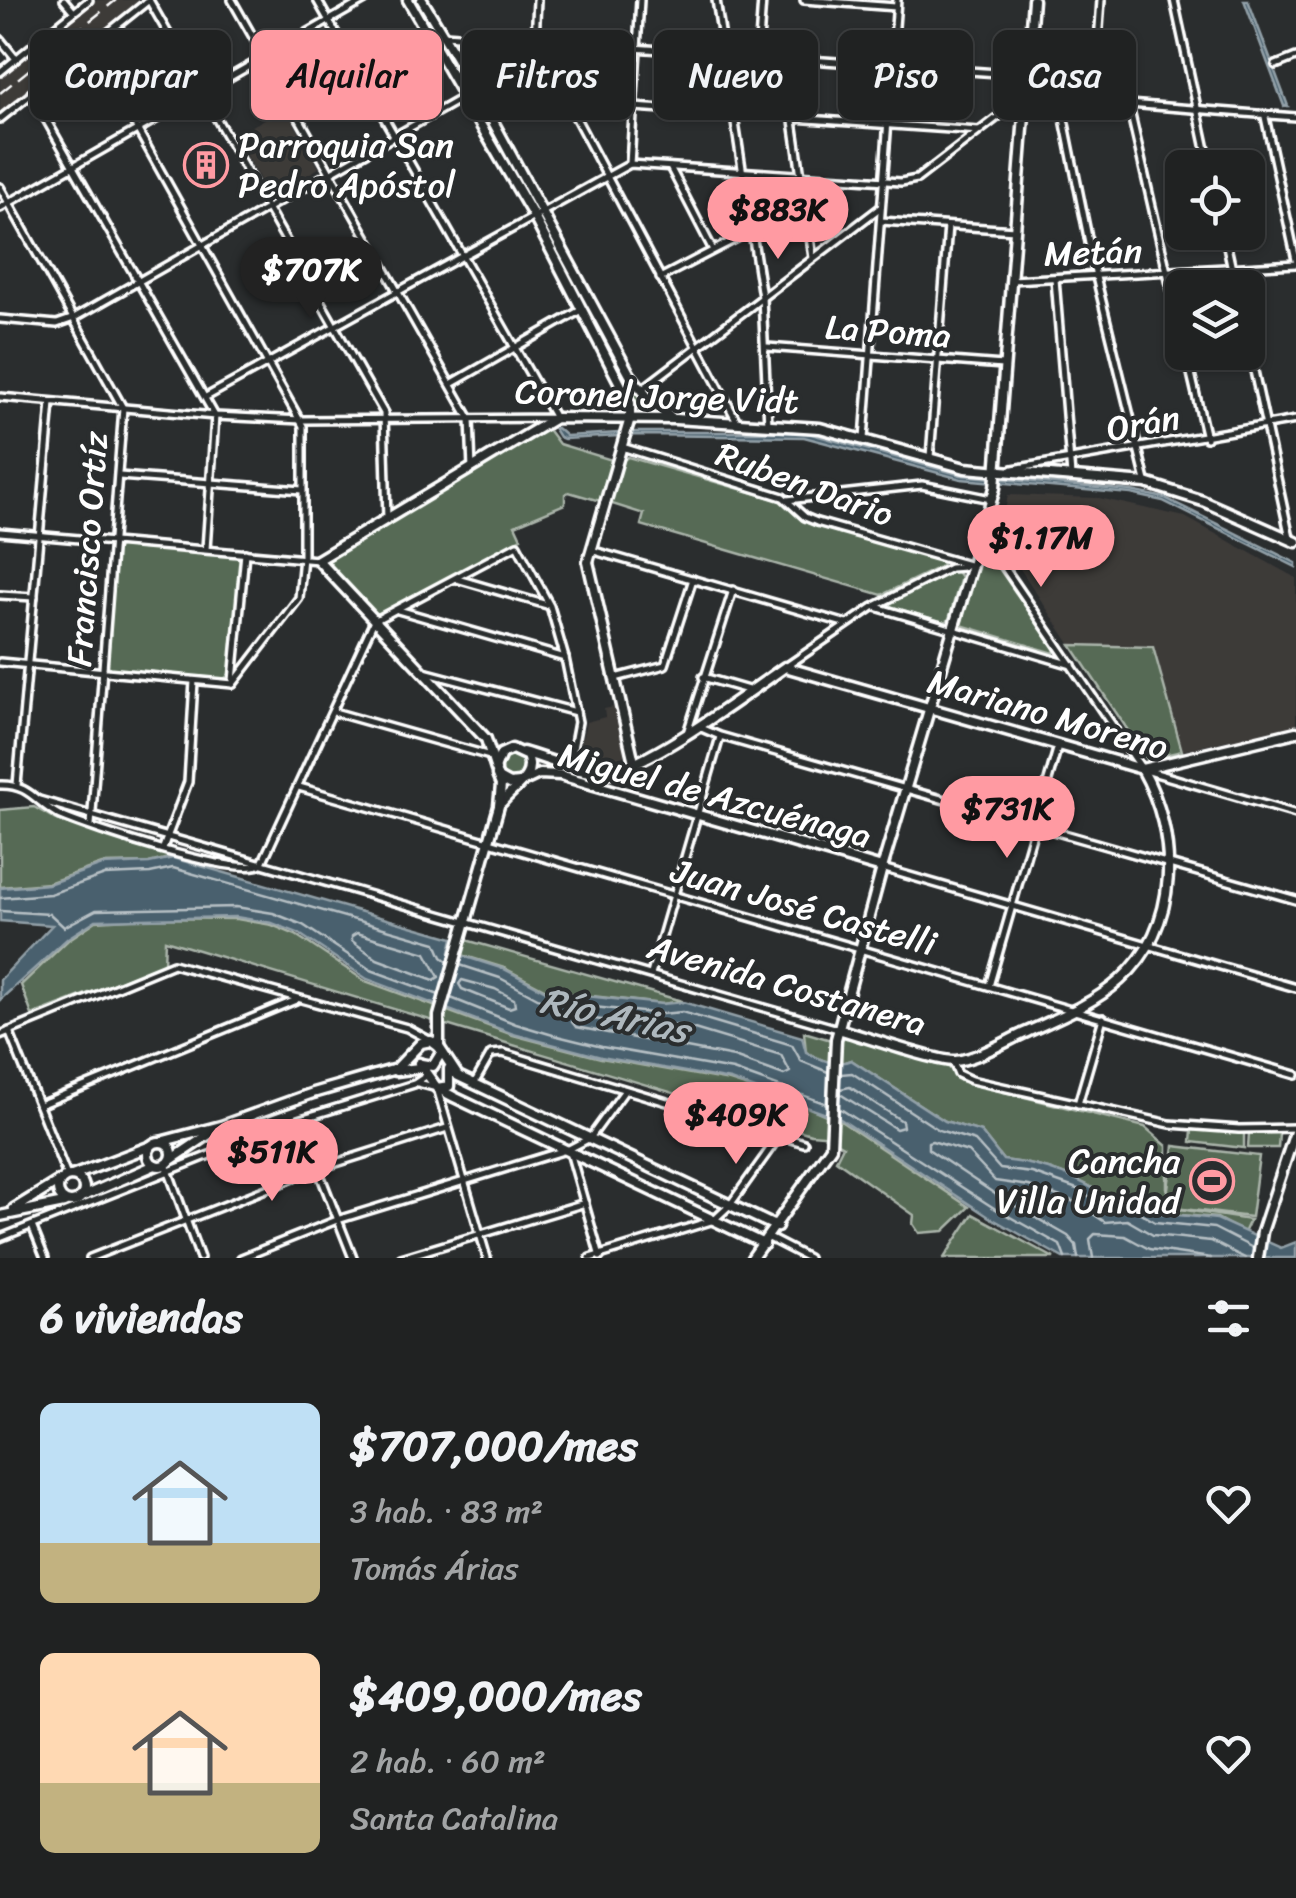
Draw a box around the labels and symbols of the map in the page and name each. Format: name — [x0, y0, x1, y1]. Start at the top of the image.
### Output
place label: Parroquia San Pedro Apóstol — [238, 114, 456, 216]
building icon: Parroquia San Pedro Apóstol — [183, 142, 229, 188]
pin: $883K — [708, 177, 848, 262]
street label: Metán — [1043, 219, 1143, 285]
pin: $707K — [241, 237, 381, 322]
street label: La Poma — [823, 296, 953, 366]
street label: Coronel Jorge Vidt — [514, 360, 800, 432]
street label: Orán — [1101, 386, 1185, 460]
street label: Ruben Dario — [707, 423, 903, 545]
street label: Francisco Ortíz — [48, 428, 126, 669]
pin: $1.17M — [960, 505, 1122, 590]
street label: Mariano Moreno — [920, 650, 1176, 778]
street label: Miguel de Azcuénaga — [552, 723, 878, 867]
pin: $731K — [937, 776, 1077, 861]
street label: Juan José Castelli — [663, 839, 945, 975]
street label: Avenida Costanera — [639, 915, 934, 1054]
water label: Río Arias — [534, 967, 700, 1065]
pin: $409K — [666, 1082, 806, 1167]
pin: $511K — [202, 1119, 342, 1204]
place label: Cancha Villa Unidad — [997, 1130, 1183, 1232]
sports icon: Cancha Villa Unidad — [1189, 1158, 1235, 1204]

